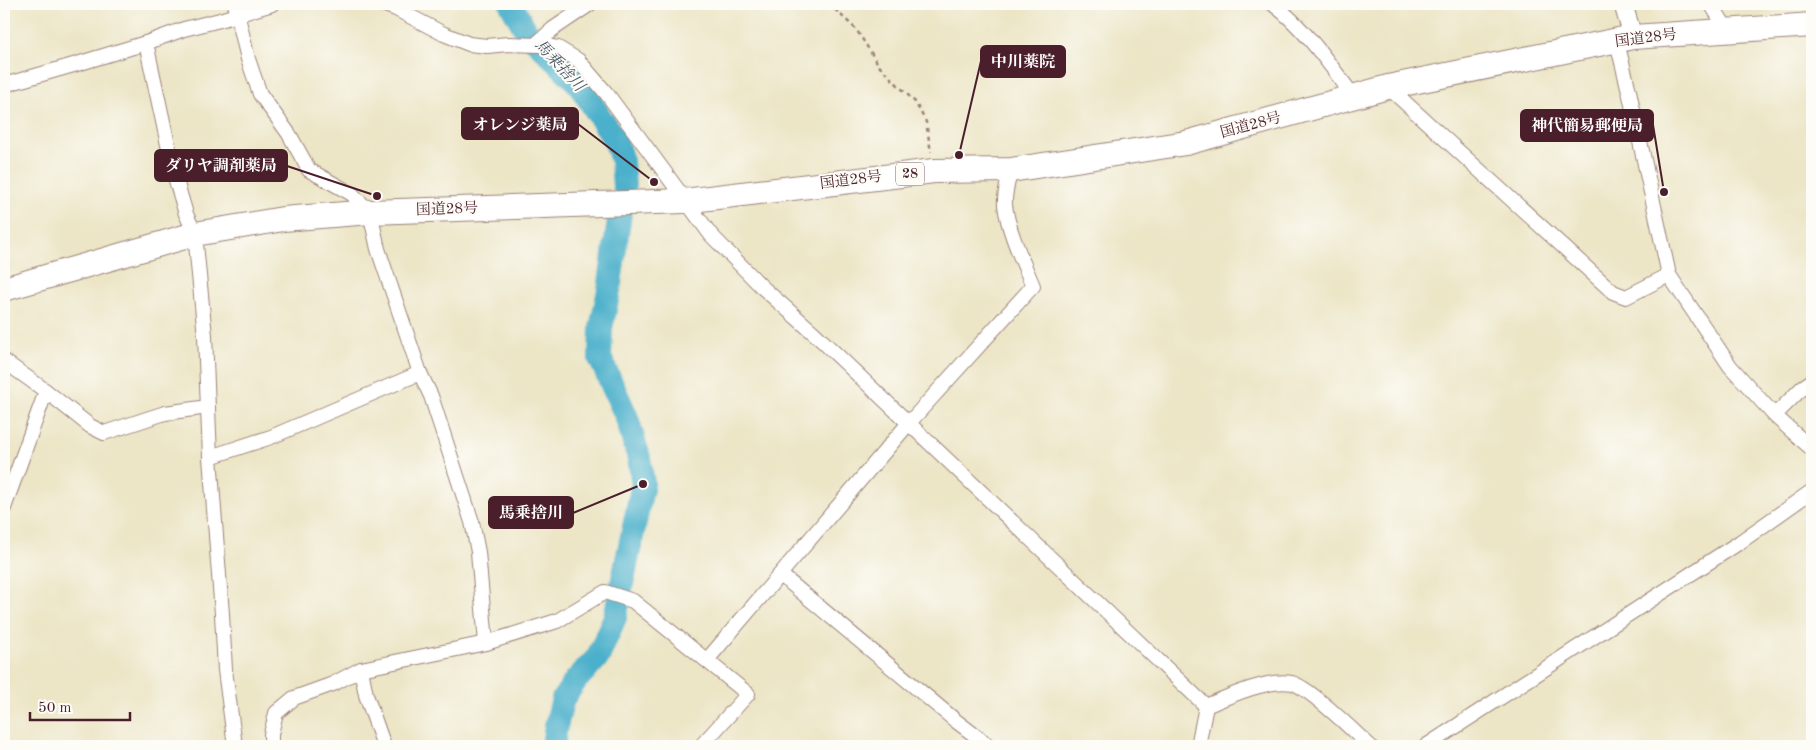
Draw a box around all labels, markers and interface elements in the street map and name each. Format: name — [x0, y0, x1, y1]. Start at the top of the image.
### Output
street label: 国道28号 — [1614, 26, 1678, 50]
water label: 馬乗捨川 — [531, 36, 589, 96]
callout: 中川薬院 — [981, 46, 1065, 77]
text: 中川薬院 — [991, 53, 1055, 71]
callout: オレンジ薬局 — [462, 108, 578, 139]
street label: 国道28号 — [1218, 109, 1283, 141]
callout: 神代簡易郵便局 — [1521, 110, 1653, 141]
text: オレンジ薬局 — [472, 116, 568, 134]
text: 神代簡易郵便局 — [1531, 116, 1643, 135]
callout: ダリヤ調剤薬局 — [155, 150, 287, 181]
text: ダリヤ調剤薬局 — [165, 157, 277, 175]
road number: 28 — [896, 162, 924, 185]
street label: 国道28号 — [819, 168, 883, 192]
street label: 国道28号 — [415, 199, 478, 219]
callout: 馬乗捨川 — [489, 497, 573, 528]
text: 馬乗捨川 — [499, 504, 563, 522]
scale bar — [30, 690, 130, 722]
text: 50 m — [38, 701, 72, 716]

